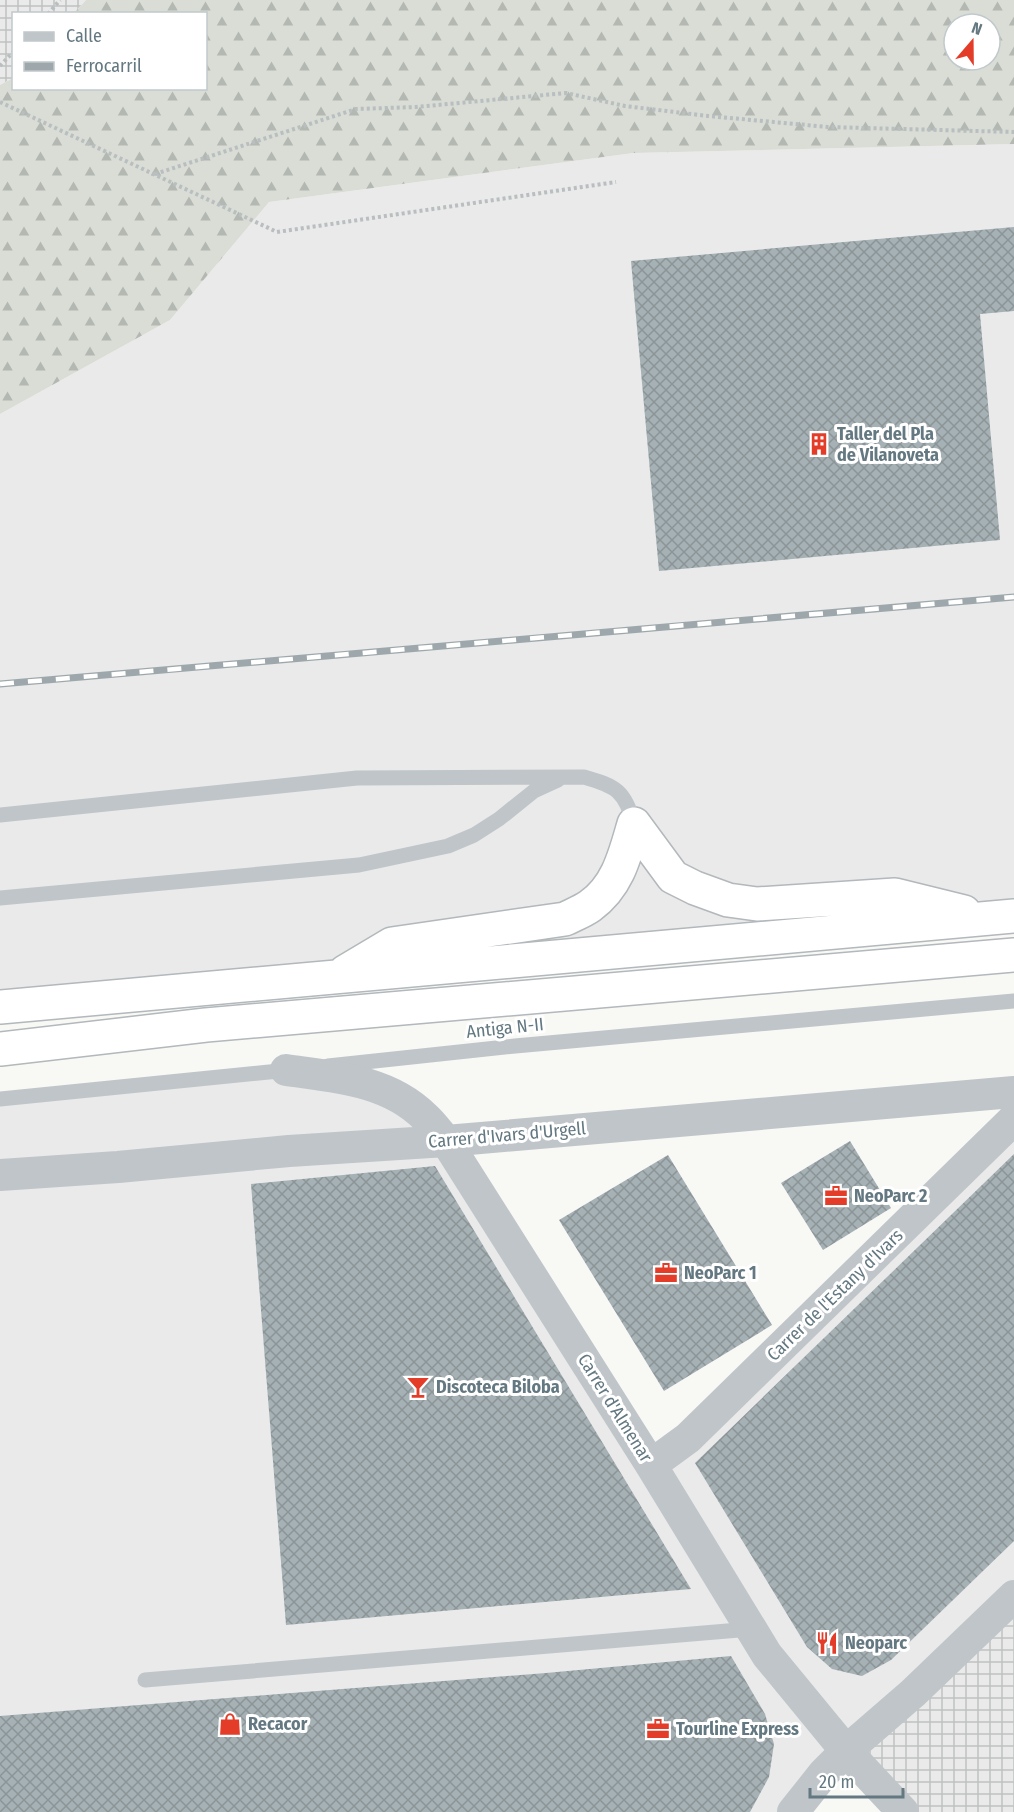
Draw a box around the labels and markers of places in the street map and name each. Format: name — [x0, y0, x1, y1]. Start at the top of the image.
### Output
place label: Taller del Pla de Vilanoveta — [837, 423, 939, 466]
building icon: Taller del Pla de Vilanoveta — [806, 431, 832, 457]
office icon: NeoParc 2 — [823, 1183, 849, 1209]
place label: NeoParc 2 — [854, 1185, 927, 1207]
office icon: NeoParc 1 — [653, 1260, 679, 1286]
place label: NeoParc 1 — [684, 1262, 757, 1284]
bar icon: Discoteca Biloba — [405, 1374, 431, 1400]
place label: Discoteca Biloba — [436, 1376, 560, 1398]
restaurant icon: Neoparc — [814, 1630, 840, 1656]
place label: Neoparc — [845, 1632, 907, 1654]
shop icon: Recacor — [217, 1711, 243, 1737]
place label: Recacor — [248, 1713, 308, 1735]
office icon: Tourline Express — [645, 1716, 671, 1742]
place label: Tourline Express — [676, 1718, 799, 1740]

